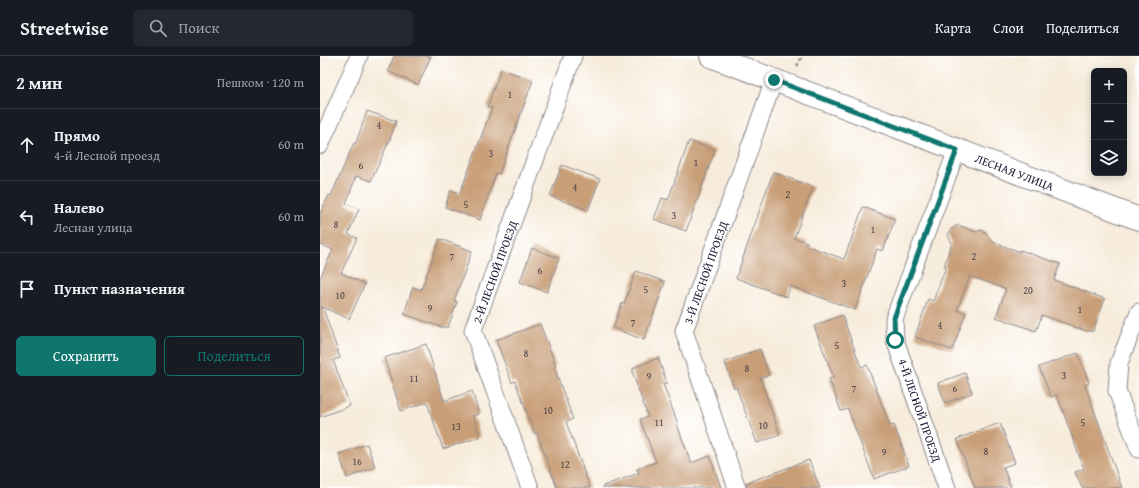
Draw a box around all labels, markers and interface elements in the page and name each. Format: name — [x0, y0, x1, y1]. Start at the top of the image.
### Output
search box — [133, 10, 413, 46]
text: Streetwise — [20, 14, 109, 42]
icon: search — [147, 17, 169, 39]
text: Поиск — [179, 17, 219, 38]
text: Карта — [935, 18, 971, 38]
text: Слои — [993, 18, 1024, 38]
text: Поделиться — [1046, 18, 1119, 38]
map controls — [1091, 68, 1127, 176]
button: + — [1091, 68, 1127, 104]
text: 2 мин — [16, 70, 62, 95]
route end — [765, 71, 783, 89]
text: Пешком · 120 m — [217, 73, 304, 92]
house number: 1 — [508, 87, 513, 102]
button: − — [1091, 104, 1127, 140]
house number: 4 — [377, 118, 382, 133]
text: Прямо — [54, 125, 100, 146]
icon: ahead — [16, 134, 38, 156]
text: 60 m — [278, 135, 304, 154]
button: layers — [1091, 140, 1127, 176]
text: 4-й Лесной проезд — [54, 146, 160, 165]
house number: 3 — [489, 146, 494, 161]
street label: ЛЕСНАЯ УЛИЦА — [973, 149, 1057, 195]
house number: 1 — [694, 155, 699, 170]
house number: 6 — [359, 158, 364, 173]
house number: 4 — [573, 180, 578, 195]
house number: 2 — [786, 187, 791, 202]
text: Налево — [54, 197, 104, 218]
house number: 5 — [464, 197, 469, 212]
icon: left — [16, 206, 38, 228]
text: 60 m — [278, 207, 304, 226]
house number: 3 — [672, 208, 677, 223]
house number: 8 — [334, 217, 339, 232]
text: Лесная улица — [54, 218, 132, 237]
street label: 2-Й ЛЕСНОЙ ПРОЕЗД — [468, 218, 521, 326]
street label: 3-Й ЛЕСНОЙ ПРОЕЗД — [679, 218, 731, 326]
house number: 1 — [871, 222, 876, 237]
house number: 7 — [450, 249, 455, 264]
house number: 2 — [972, 249, 977, 264]
house number: 6 — [538, 263, 543, 278]
house number: 3 — [842, 276, 847, 291]
icon: arrive — [16, 278, 38, 300]
text: Пункт назначения — [54, 278, 185, 299]
house number: 5 — [644, 282, 649, 297]
house number: 20 — [1023, 283, 1033, 298]
house number: 10 — [335, 288, 345, 303]
house number: 9 — [428, 301, 433, 316]
house number: 1 — [1078, 302, 1083, 317]
house number: 7 — [631, 315, 636, 330]
house number: 4 — [938, 318, 943, 333]
route start — [886, 331, 904, 349]
button: Сохранить — [16, 336, 156, 376]
button: Поделиться — [164, 336, 304, 376]
house number: 5 — [835, 338, 840, 353]
house number: 8 — [524, 346, 529, 361]
street label: 4-Й ЛЕСНОЙ ПРОЕЗД — [894, 356, 946, 464]
house number: 8 — [745, 361, 750, 376]
house number: 3 — [1062, 368, 1067, 383]
house number: 9 — [647, 369, 652, 384]
house number: 11 — [409, 371, 419, 386]
house number: 7 — [852, 381, 857, 396]
house number: 6 — [953, 381, 958, 396]
house number: 10 — [543, 403, 553, 418]
house number: 11 — [654, 415, 664, 430]
house number: 5 — [1081, 415, 1086, 430]
house number: 10 — [758, 418, 768, 433]
house number: 13 — [451, 419, 461, 434]
house number: 8 — [984, 444, 989, 459]
house number: 9 — [882, 445, 887, 460]
house number: 16 — [352, 454, 362, 469]
house number: 12 — [560, 457, 570, 472]

